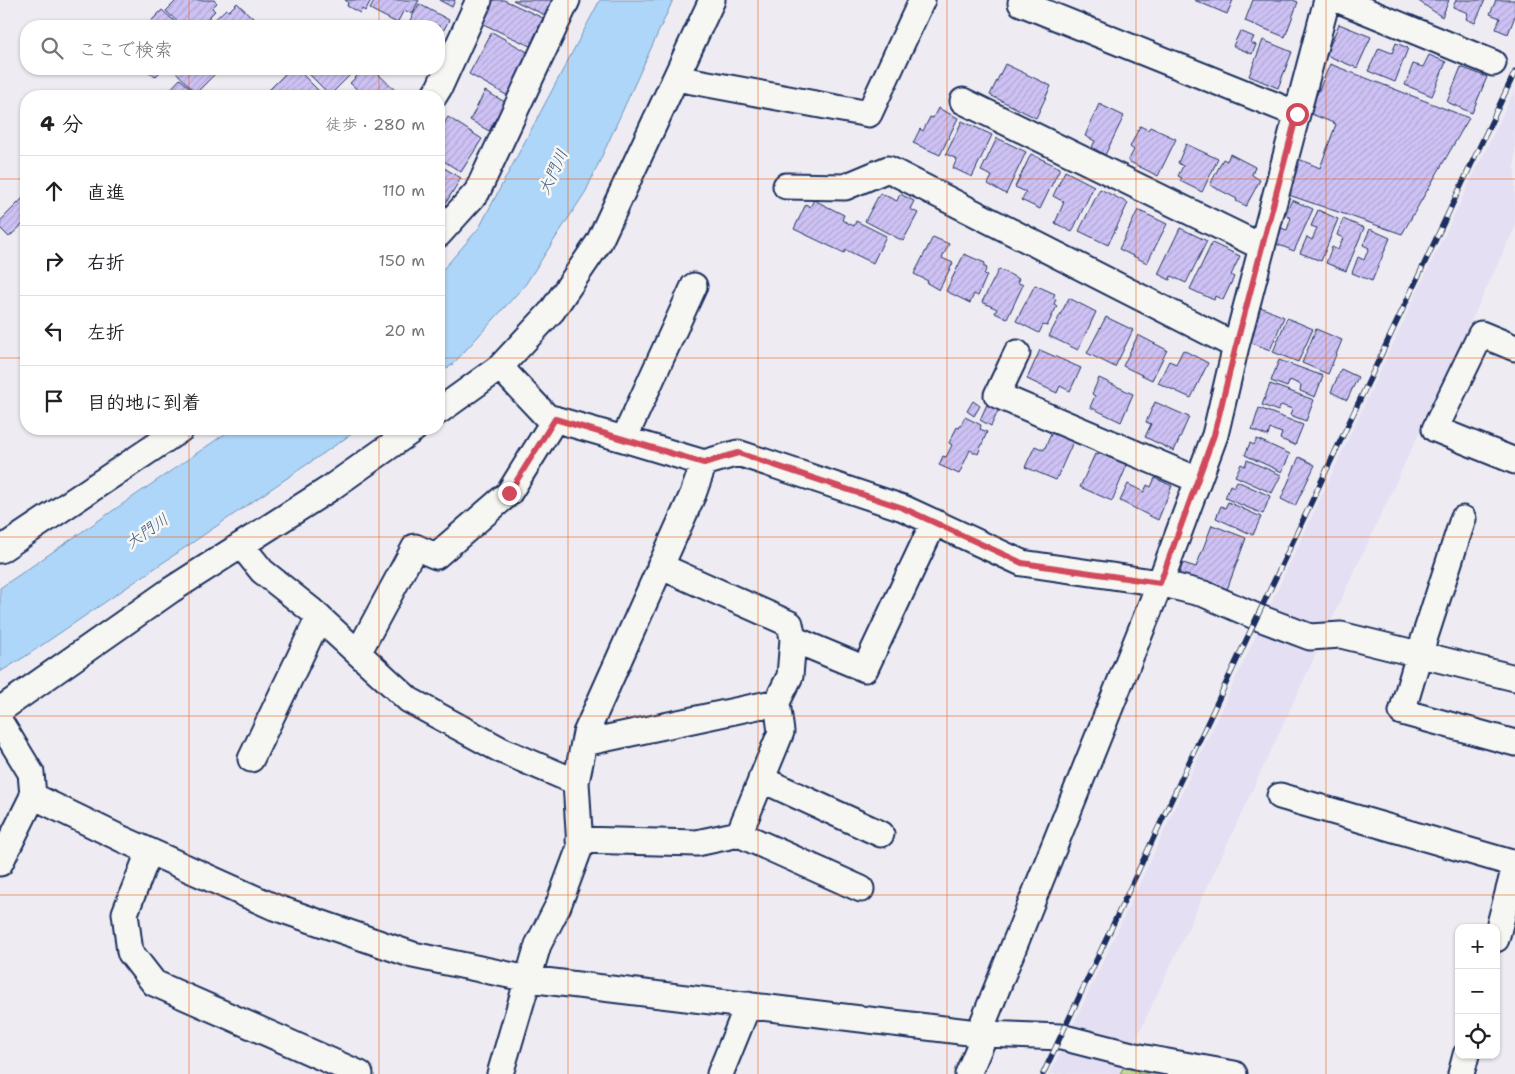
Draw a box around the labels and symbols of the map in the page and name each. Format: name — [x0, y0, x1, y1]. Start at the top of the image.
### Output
route start — [1286, 103, 1309, 126]
water label: 大門川 — [533, 146, 573, 198]
route end — [498, 482, 521, 505]
water label: 大門川 — [121, 509, 173, 553]

